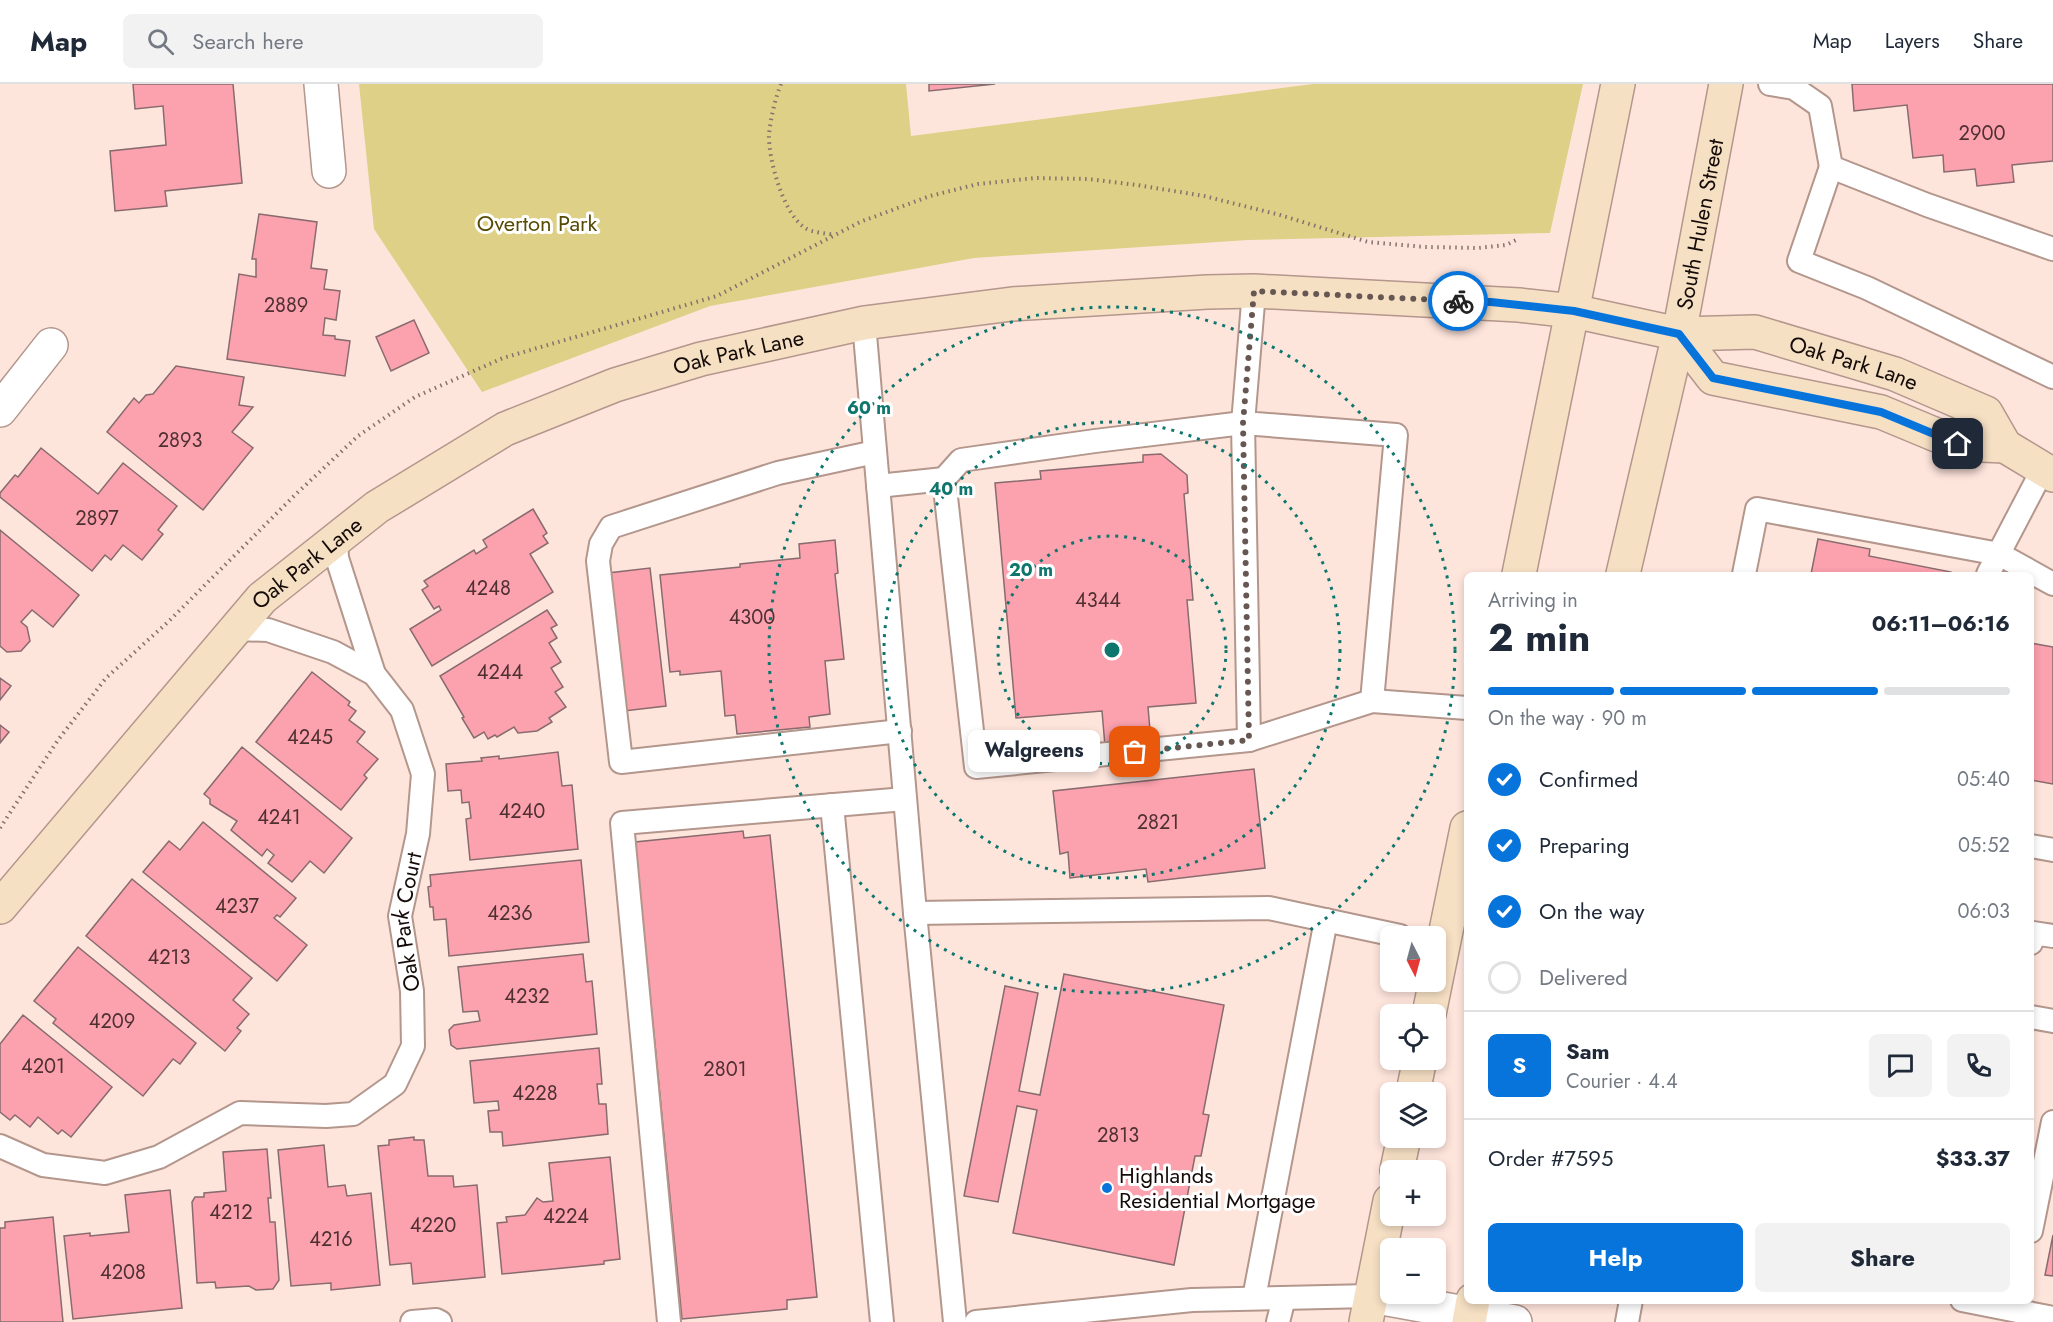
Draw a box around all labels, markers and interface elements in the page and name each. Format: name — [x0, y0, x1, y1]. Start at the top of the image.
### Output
search box — [123, 14, 543, 68]
text: Map — [30, 21, 87, 62]
icon: search — [144, 25, 177, 58]
text: Search here — [192, 25, 304, 57]
text: Map — [1813, 26, 1852, 56]
text: Layers — [1885, 26, 1940, 56]
text: Share — [1973, 26, 2023, 56]
house number: 2900 — [1959, 119, 2005, 148]
street label: South Hulen Street — [1668, 135, 1731, 313]
park label: Overton Park — [477, 207, 598, 239]
courier — [1428, 271, 1488, 331]
icon: bike — [1442, 285, 1475, 318]
house number: 2889 — [264, 291, 308, 320]
street label: Oak Park Lane — [669, 321, 807, 383]
street label: Oak Park Lane — [1785, 327, 1923, 398]
text: 60 m — [847, 395, 891, 421]
pin — [1932, 418, 1983, 469]
house number: 2893 — [158, 426, 202, 455]
icon: home — [1941, 427, 1974, 460]
text: 40 m — [929, 476, 973, 502]
house number: 2897 — [75, 504, 119, 533]
street label: Oak Park Lane — [243, 509, 369, 616]
text: 20 m — [1009, 557, 1053, 583]
house number: 4248 — [465, 574, 511, 603]
house number: 4344 — [1075, 586, 1121, 615]
text: Arriving in — [1488, 586, 1578, 615]
house number: 4300 — [729, 603, 775, 632]
text: 06:11–06:16 — [1872, 607, 2010, 639]
text: 2 min — [1488, 609, 1590, 666]
centre of rings — [1102, 640, 1122, 660]
house number: 4244 — [477, 658, 524, 687]
text: On the way · 90 m — [1488, 704, 1647, 733]
house number: 4245 — [287, 723, 333, 752]
pin — [1109, 726, 1160, 777]
callout: Walgreens — [967, 731, 1099, 773]
icon: bag — [1118, 735, 1151, 768]
text: Walgreens — [984, 736, 1084, 765]
icon: check — [1488, 763, 1521, 796]
text: Confirmed — [1539, 763, 1638, 795]
text: 05:40 — [1957, 765, 2010, 794]
house number: 4240 — [499, 797, 545, 826]
house number: 4241 — [257, 803, 301, 832]
house number: 2821 — [1137, 808, 1179, 837]
icon: check — [1488, 829, 1521, 862]
text: Preparing — [1539, 829, 1630, 861]
text: 05:52 — [1958, 831, 2010, 860]
street label: Oak Park Court — [384, 848, 430, 994]
house number: 4237 — [215, 892, 260, 921]
icon: check — [1488, 895, 1521, 928]
text: On the way — [1539, 895, 1644, 927]
text: 06:03 — [1958, 897, 2010, 926]
house number: 4236 — [487, 899, 533, 928]
north arrow — [1380, 926, 1446, 992]
map controls — [1380, 926, 1446, 1304]
house number: 4213 — [148, 943, 191, 972]
text: Delivered — [1539, 961, 1628, 993]
house number: 4232 — [504, 982, 550, 1011]
button: locate — [1380, 1004, 1446, 1070]
house number: 4209 — [89, 1007, 135, 1036]
button: chat — [1869, 1034, 1932, 1097]
button: phone — [1947, 1034, 2010, 1097]
text: Sam — [1566, 1035, 1610, 1067]
text: S — [1513, 1049, 1526, 1081]
house number: 4201 — [21, 1052, 65, 1081]
house number: 2801 — [703, 1055, 747, 1084]
text: Courier · 4.4 — [1566, 1067, 1678, 1096]
house number: 4228 — [512, 1079, 558, 1108]
button: layers — [1380, 1082, 1446, 1148]
house number: 2813 — [1097, 1121, 1139, 1150]
text: Order #7595 — [1488, 1142, 1613, 1174]
text: $33.37 — [1936, 1142, 2010, 1174]
place label: Highlands Residential Mortgage — [1119, 1159, 1316, 1216]
button: + — [1380, 1160, 1446, 1226]
marker: Highlands Residential Mortgage — [1100, 1181, 1114, 1195]
house number: 4212 — [209, 1198, 253, 1227]
house number: 4224 — [543, 1202, 589, 1231]
house number: 4220 — [410, 1211, 456, 1240]
button: Help — [1488, 1223, 1743, 1292]
button: Share — [1755, 1223, 2010, 1292]
house number: 4216 — [309, 1225, 353, 1254]
button: − — [1380, 1238, 1446, 1304]
house number: 4208 — [100, 1258, 146, 1287]

